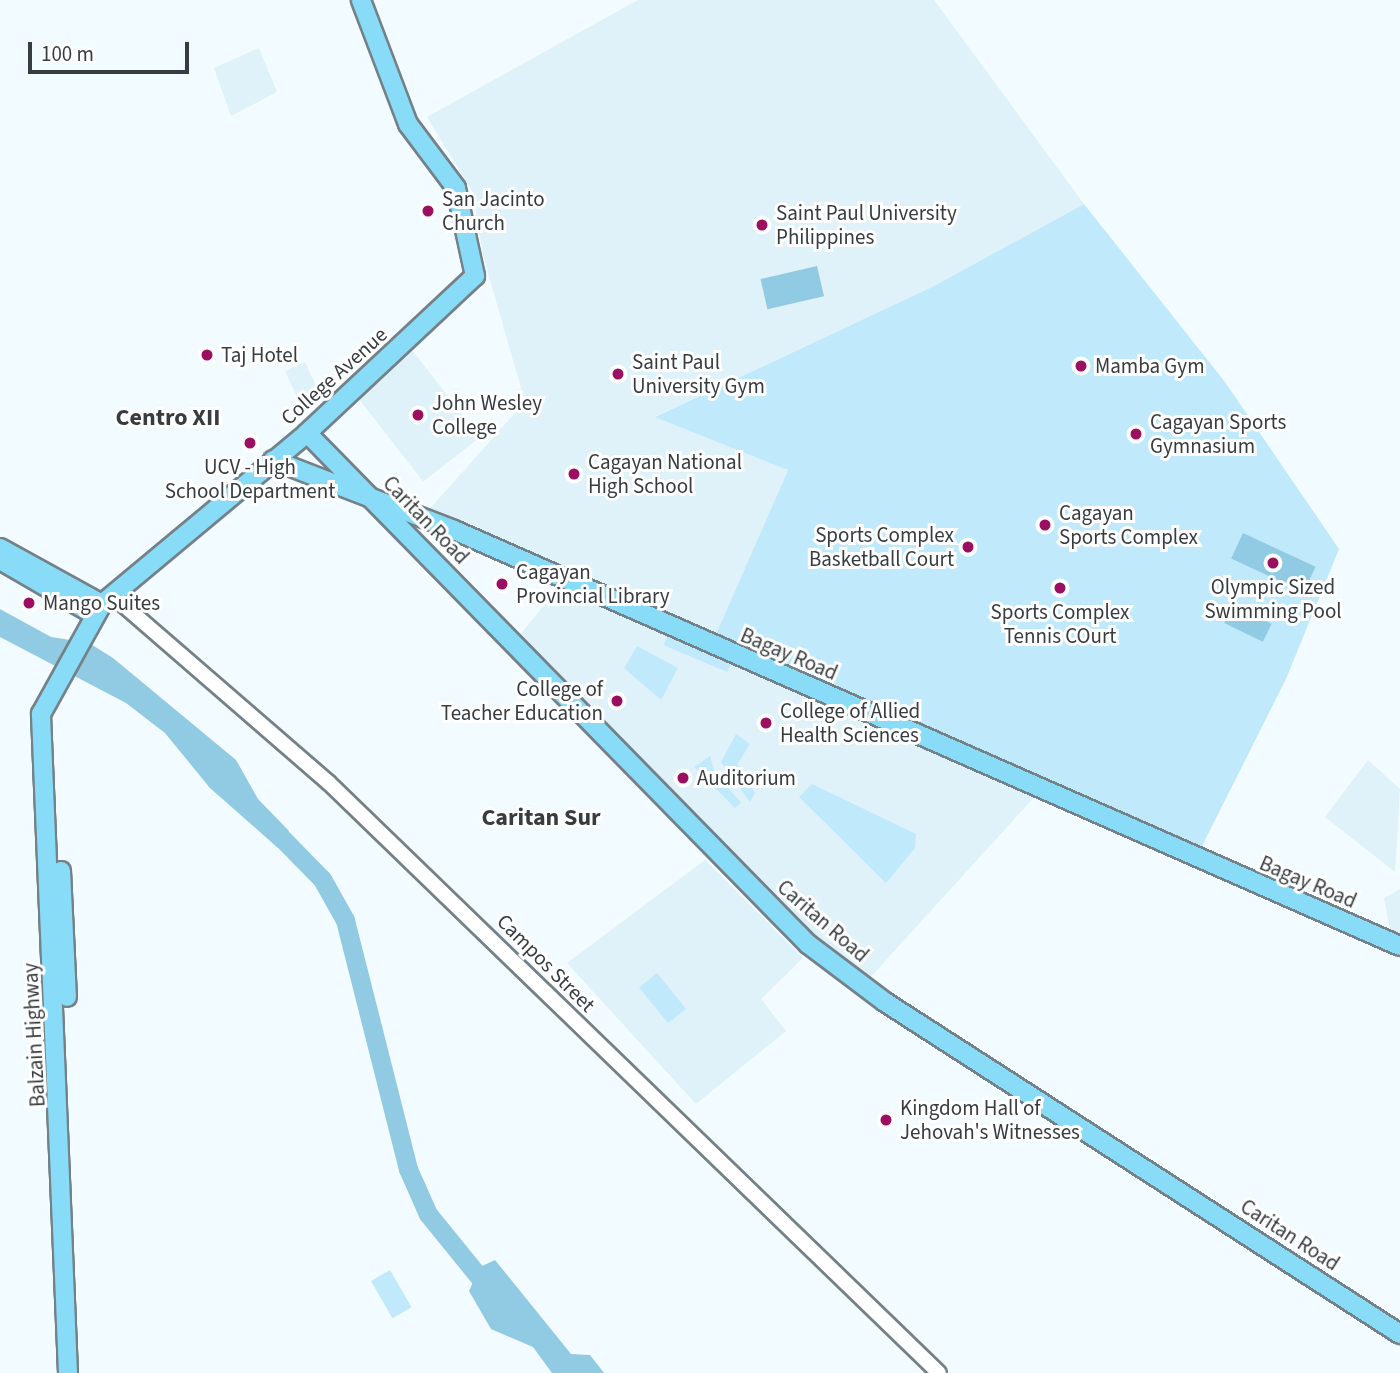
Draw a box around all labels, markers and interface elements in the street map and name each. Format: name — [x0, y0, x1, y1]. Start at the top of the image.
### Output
scale bar — [32, 28, 192, 72]
text: 100 m — [41, 39, 94, 69]
place label: San Jacinto Church — [442, 186, 545, 236]
place label: Saint Paul University Philippines — [776, 200, 957, 250]
marker: San Jacinto Church — [420, 203, 436, 219]
marker: Saint Paul University Philippines — [754, 217, 770, 233]
street label: College Avenue — [276, 322, 392, 430]
place label: Taj Hotel — [221, 342, 298, 368]
marker: Taj Hotel — [199, 347, 215, 363]
place label: Saint Paul University Gym — [632, 349, 765, 399]
place label: Mamba Gym — [1095, 353, 1205, 379]
marker: Mamba Gym — [1073, 358, 1089, 374]
marker: Saint Paul University Gym — [610, 366, 626, 382]
place label: John Wesley College — [432, 390, 542, 440]
district label: Centro XII — [116, 404, 220, 432]
marker: John Wesley College — [410, 407, 426, 423]
place label: Cagayan Sports Gymnasium — [1150, 409, 1286, 459]
marker: Cagayan Sports Gymnasium — [1128, 426, 1144, 442]
marker: UCV - High School Department — [242, 435, 258, 451]
place label: Cagayan National High School — [588, 449, 742, 499]
place label: UCV - High School Department — [165, 454, 335, 504]
marker: Cagayan National High School — [566, 466, 582, 482]
street label: Caritan Road — [378, 471, 474, 569]
place label: Cagayan Sports Complex — [1059, 500, 1198, 550]
marker: Cagayan Sports Complex — [1037, 517, 1053, 533]
place label: Sports Complex Basketball Court — [809, 522, 954, 572]
marker: Sports Complex Basketball Court — [960, 539, 976, 555]
marker: Olympic Sized Swimming Pool — [1265, 555, 1281, 571]
place label: Cagayan Provincial Library — [516, 559, 670, 609]
place label: Olympic Sized Swimming Pool — [1204, 574, 1342, 624]
marker: Cagayan Provincial Library — [494, 576, 510, 592]
marker: Sports Complex Tennis COurt — [1052, 580, 1068, 596]
place label: Mango Suites — [43, 590, 160, 616]
marker: Mango Suites — [21, 595, 37, 611]
place label: Sports Complex Tennis COurt — [991, 599, 1129, 649]
street label: Bagay Road — [737, 622, 841, 686]
place label: College of Teacher Education — [441, 676, 603, 726]
marker: College of Teacher Education — [609, 693, 625, 709]
place label: College of Allied Health Sciences — [780, 698, 920, 748]
marker: College of Allied Health Sciences — [758, 715, 774, 731]
place label: Auditorium — [697, 765, 796, 791]
marker: Auditorium — [675, 770, 691, 786]
district label: Caritan Sur — [481, 804, 601, 832]
street label: Bagay Road — [1256, 850, 1360, 914]
street label: Caritan Road — [772, 874, 874, 968]
street label: Campos Street — [492, 909, 600, 1017]
street label: Balzain Highway — [18, 962, 50, 1108]
place label: Kingdom Hall of Jehovah's Witnesses — [900, 1095, 1080, 1145]
marker: Kingdom Hall of Jehovah's Witnesses — [878, 1112, 894, 1128]
street label: Caritan Road — [1236, 1194, 1344, 1276]

